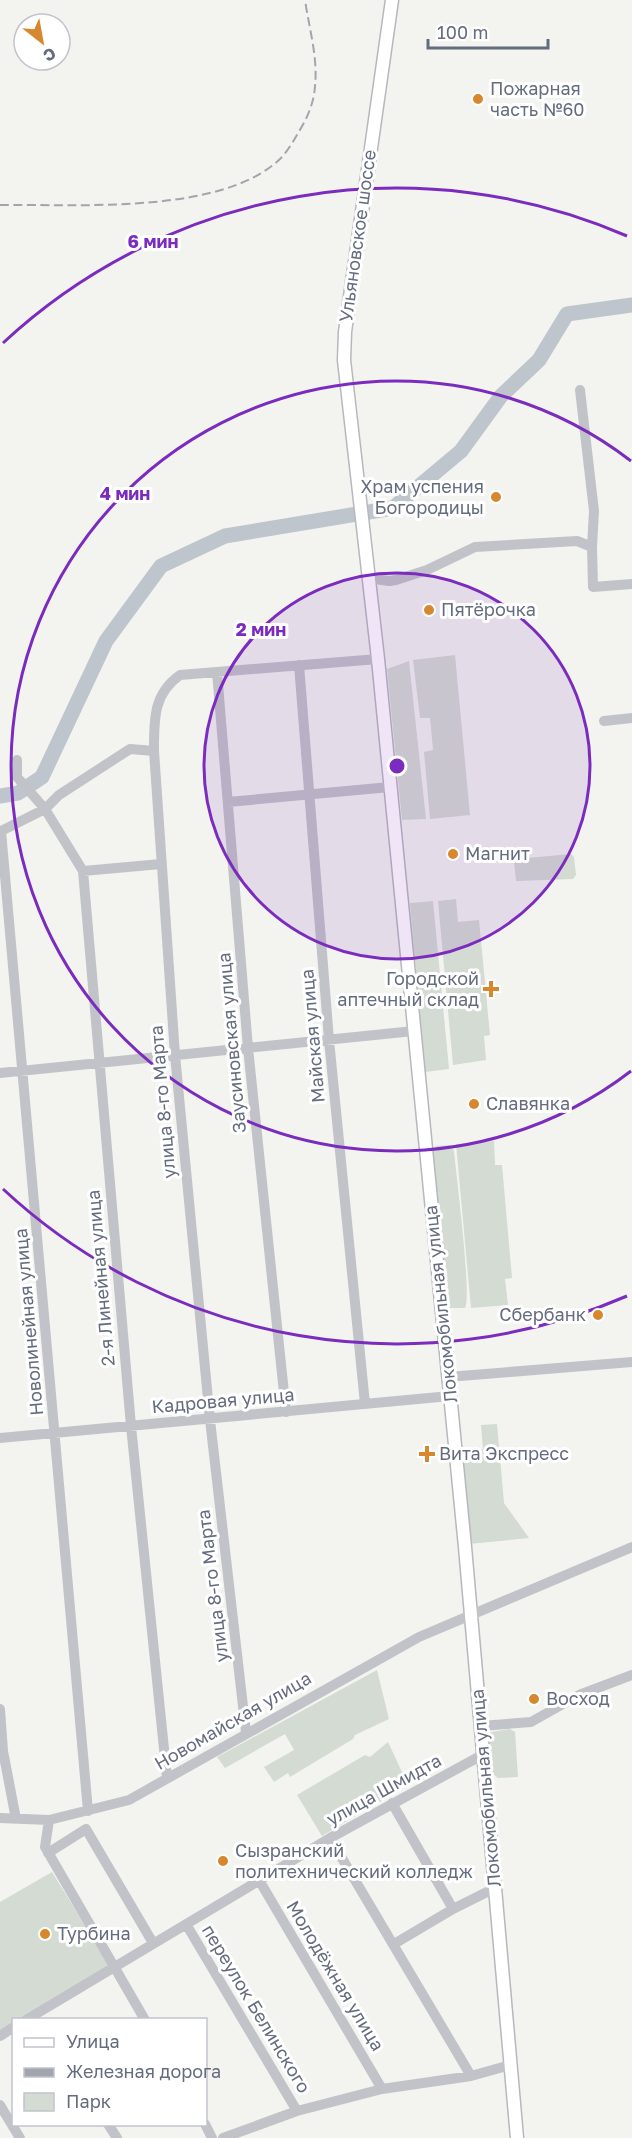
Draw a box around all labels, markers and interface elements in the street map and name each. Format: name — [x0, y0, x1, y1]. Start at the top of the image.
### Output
north arrow — [12, 12, 72, 72]
scale bar — [428, 12, 548, 50]
text: 100 m — [437, 21, 488, 43]
text: С — [40, 43, 60, 66]
place label: Пожарная часть №60 — [490, 77, 585, 120]
marker: Пожарная часть №60 — [471, 92, 485, 106]
street label: Ульяновское шоссе — [334, 148, 380, 323]
text: 6 мин — [128, 230, 178, 252]
place label: Храм успения Богородицы — [360, 475, 484, 518]
text: 4 мин — [100, 482, 150, 504]
marker: Храм успения Богородицы — [489, 490, 503, 504]
place label: Пятёрочка — [441, 598, 536, 620]
marker: Пятёрочка — [422, 603, 436, 617]
text: 2 мин — [236, 618, 286, 640]
centre of rings — [387, 756, 407, 776]
place label: Магнит — [465, 842, 530, 864]
marker: Магнит — [446, 847, 460, 861]
street label: Заусиновская улица — [212, 952, 250, 1134]
place label: Городской аптечный склад — [337, 967, 479, 1010]
street label: Майская улица — [295, 968, 329, 1104]
marker: Городской аптечный склад — [484, 982, 498, 996]
street label: улица 8-го Марта — [144, 1025, 180, 1180]
place label: Славянка — [486, 1092, 570, 1114]
marker: Славянка — [467, 1097, 481, 1111]
street label: 2-я Линейная улица — [81, 1189, 119, 1367]
street label: Локомобильная улица — [419, 1204, 461, 1404]
street label: Новолинейная улица — [9, 1228, 47, 1417]
place label: Сбербанк — [499, 1303, 586, 1325]
marker: Сбербанк — [591, 1308, 605, 1322]
street label: Кадровая улица — [151, 1383, 295, 1417]
place label: Вита Экспресс — [439, 1442, 569, 1464]
marker: Вита Экспресс — [420, 1447, 434, 1461]
street label: улица 8-го Марта — [192, 1509, 232, 1664]
street label: Новомайская улица — [150, 1666, 315, 1774]
place label: Восход — [546, 1687, 610, 1709]
street label: Локомобильная улица — [465, 1688, 505, 1888]
marker: Восход — [527, 1692, 541, 1706]
street label: улица Шмидта — [322, 1748, 445, 1830]
place label: Сызранский политехнический колледж — [235, 1839, 473, 1882]
marker: Сызранский политехнический колледж — [216, 1854, 230, 1868]
street label: Молодёжная улица — [282, 1896, 389, 2055]
street label: переулок Белинского — [198, 1920, 316, 2097]
place label: Турбина — [57, 1922, 131, 1944]
marker: Турбина — [38, 1927, 52, 1941]
legend — [12, 2018, 207, 2126]
text: Улица — [66, 2030, 120, 2052]
text: Железная дорога — [66, 2060, 221, 2082]
text: Парк — [66, 2090, 111, 2112]

